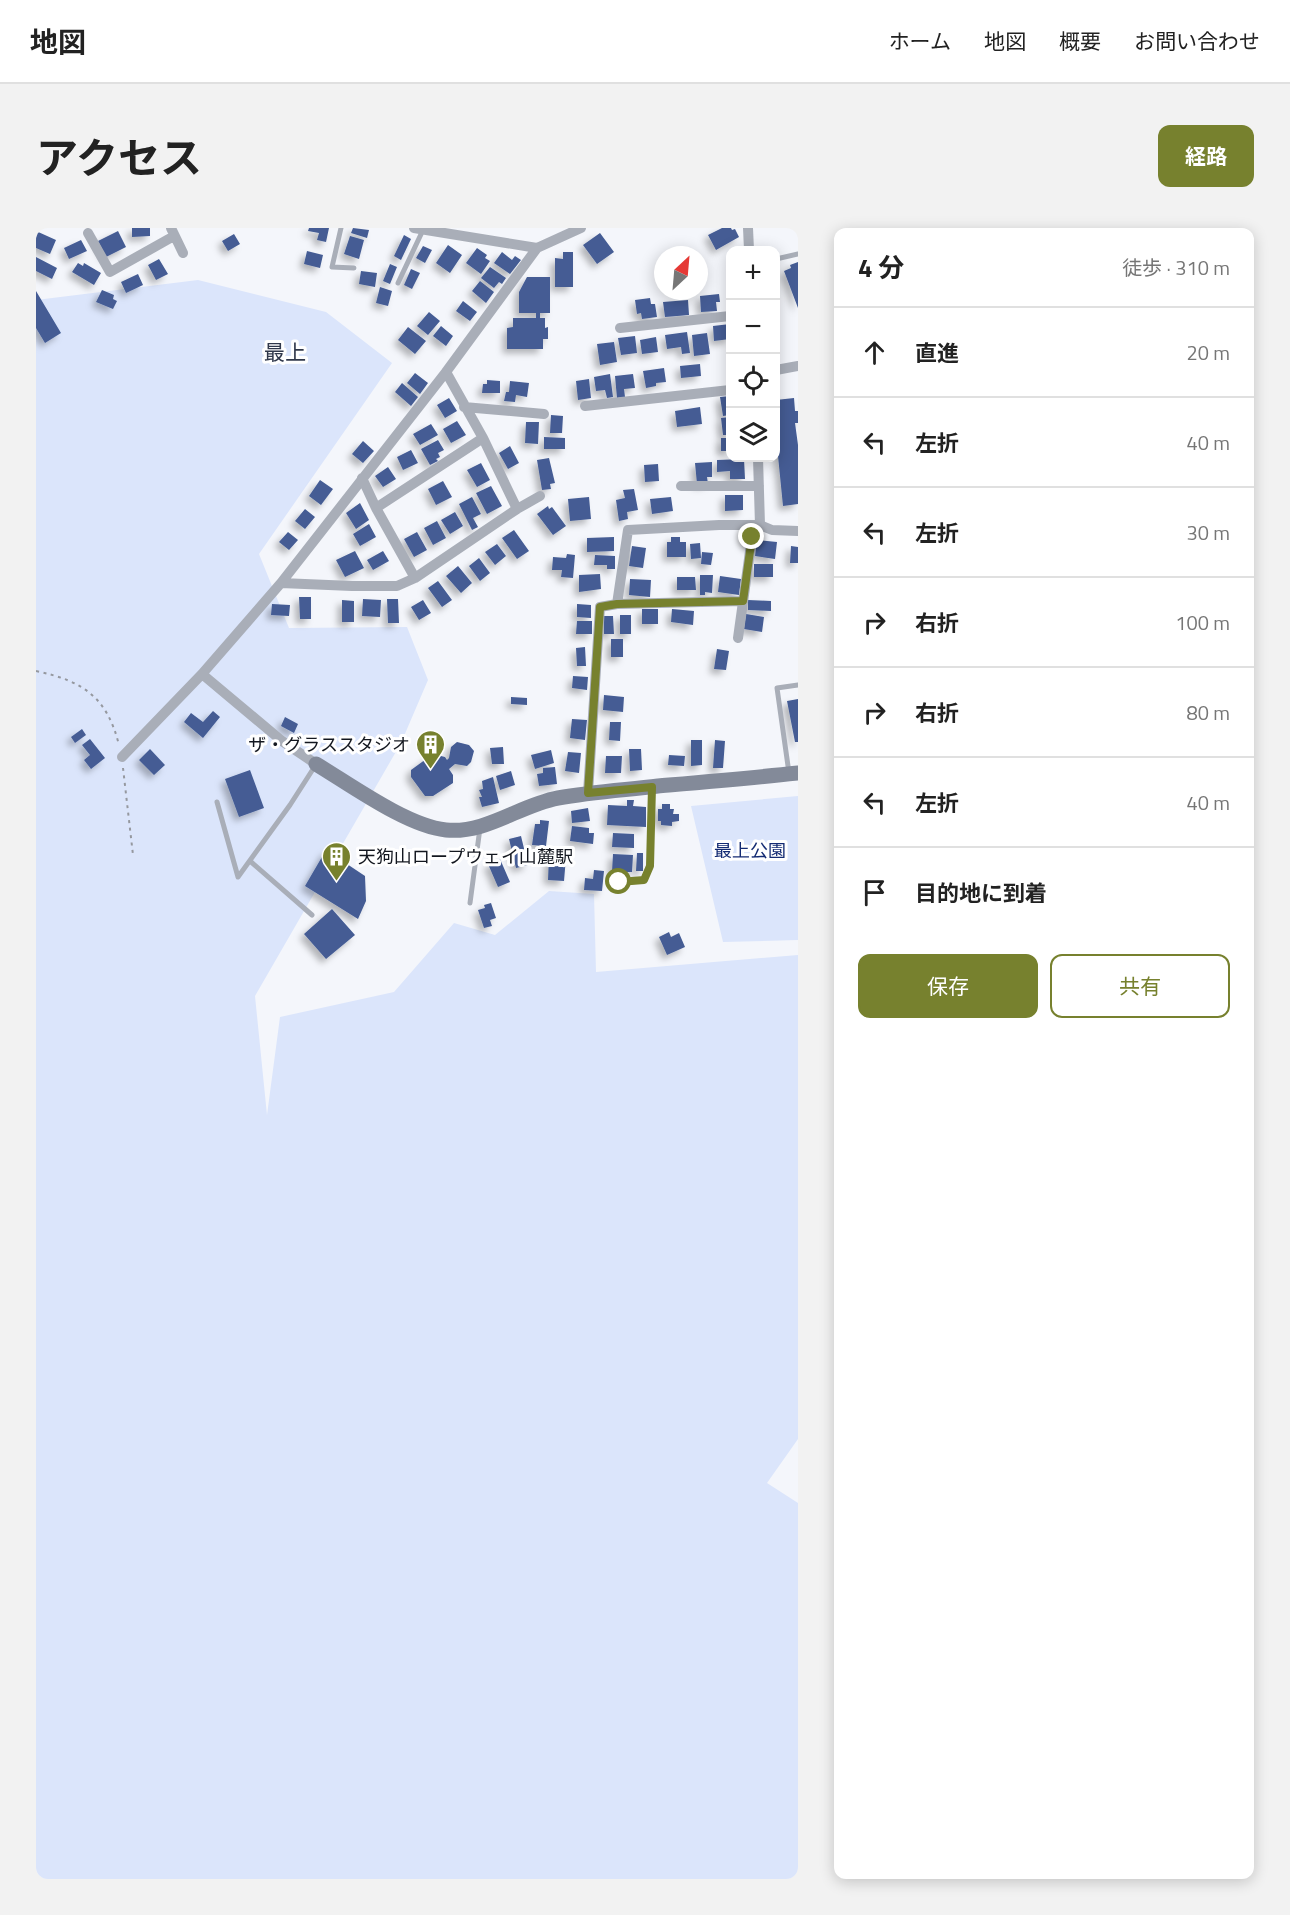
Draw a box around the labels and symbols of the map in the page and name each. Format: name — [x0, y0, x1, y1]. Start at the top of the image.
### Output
north arrow — [654, 246, 708, 300]
district label: 最上 — [264, 336, 306, 368]
route end — [738, 523, 764, 549]
building icon: ザ・グラススタジオ — [415, 728, 447, 770]
place label: ザ・グラススタジオ — [248, 731, 410, 758]
park label: 最上公園 — [714, 837, 786, 864]
building icon: 天狗山ロープウェイ山麓駅 — [321, 840, 353, 882]
place label: 天狗山ロープウェイ山麓駅 — [358, 843, 573, 870]
route start — [605, 868, 631, 894]

